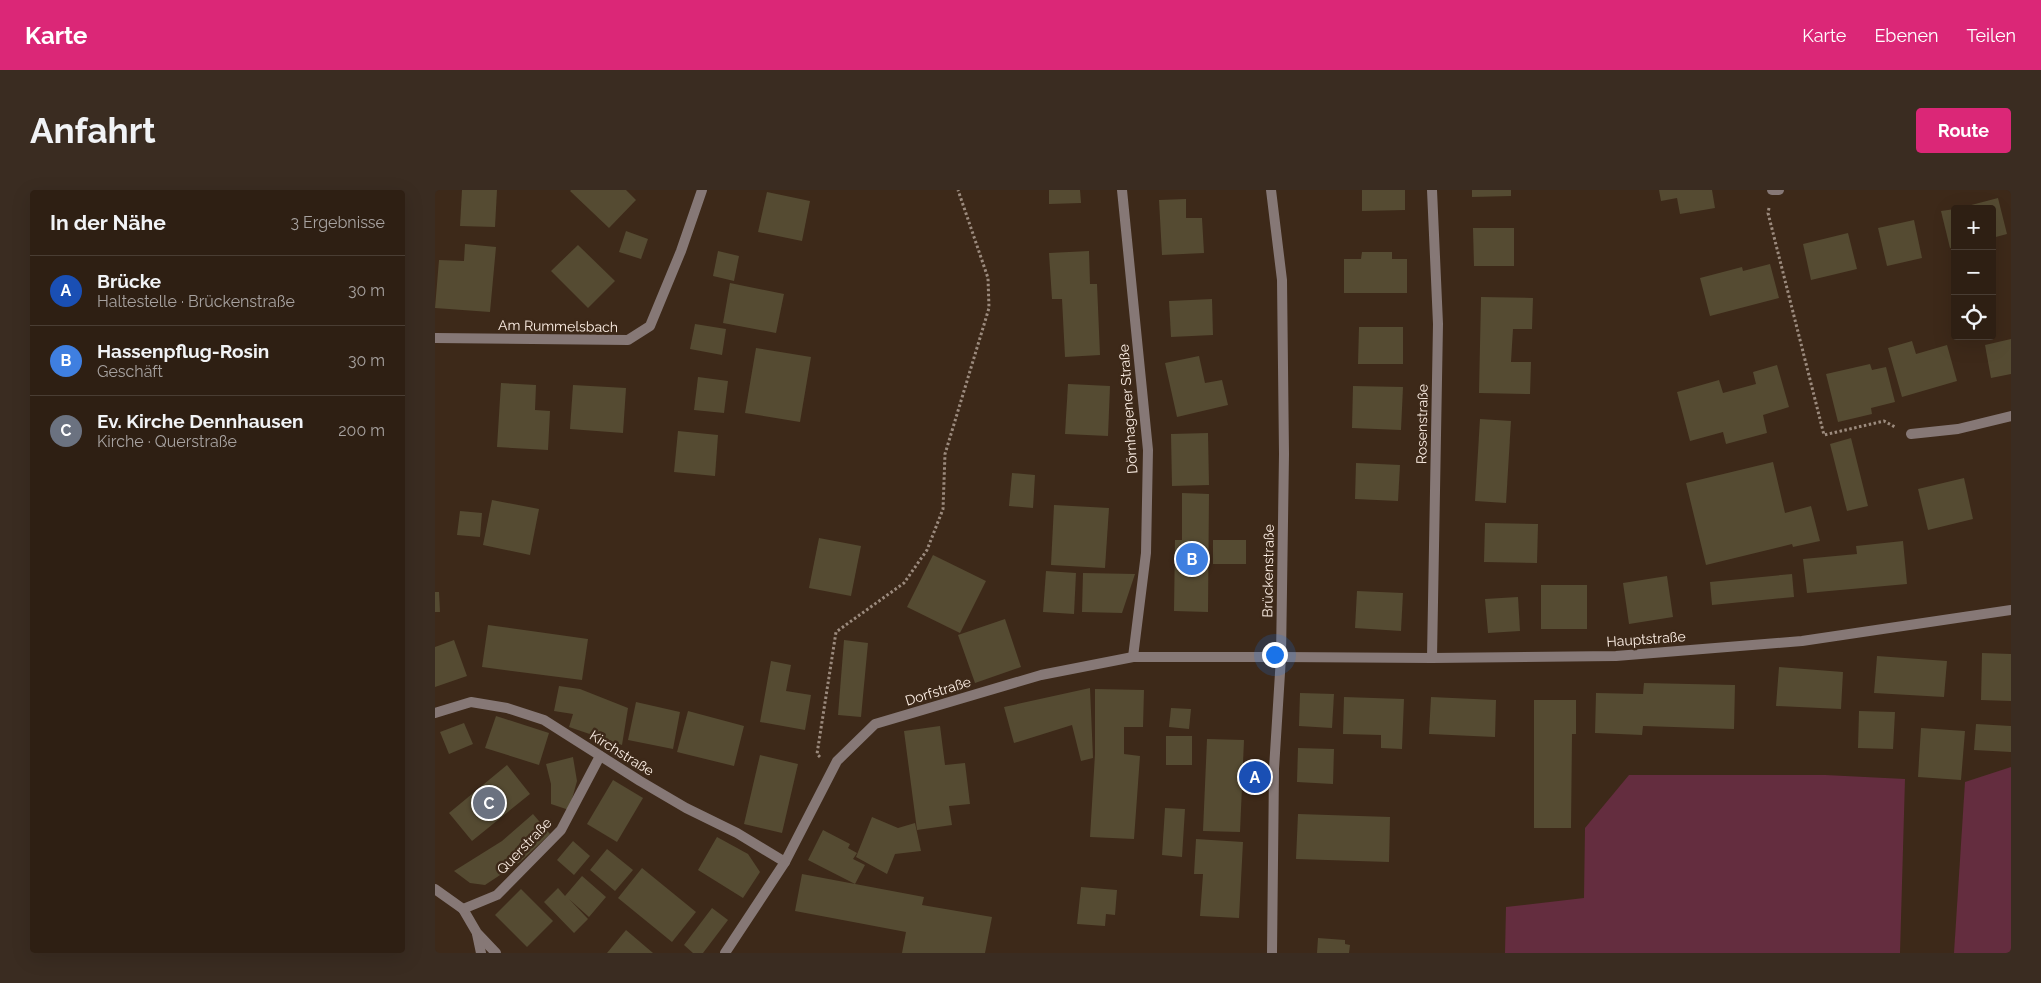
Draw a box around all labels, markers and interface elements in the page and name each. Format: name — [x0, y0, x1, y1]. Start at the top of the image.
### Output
text: Karte — [25, 21, 87, 50]
text: Karte — [1802, 25, 1846, 46]
text: Ebenen — [1874, 25, 1939, 46]
text: Teilen — [1967, 25, 2016, 46]
button: Route — [1916, 108, 2011, 153]
text: Anfahrt — [30, 110, 156, 151]
map controls — [1951, 205, 1996, 340]
button: + — [1951, 205, 1996, 250]
text: In der Nähe — [50, 210, 166, 235]
text: 3 Ergebnisse — [291, 213, 385, 232]
button: − — [1951, 250, 1996, 295]
text: Brücke — [97, 270, 161, 292]
text: A — [61, 281, 71, 300]
text: 30 m — [348, 281, 385, 300]
text: Haltestelle · Brückenstraße — [97, 292, 295, 311]
button: locate — [1951, 295, 1996, 340]
street label: Am Rummelsbach — [498, 317, 618, 335]
text: Hassenpflug-Rosin — [97, 340, 269, 362]
street label: Dörnhagener Straße — [1115, 344, 1141, 474]
text: B — [61, 351, 71, 370]
text: 30 m — [348, 351, 385, 370]
text: Geschäft — [97, 362, 163, 381]
street label: Rosenstraße — [1413, 384, 1431, 464]
text: Ev. Kirche Dennhausen — [97, 410, 304, 432]
text: C — [61, 421, 71, 440]
text: 200 m — [338, 421, 385, 440]
text: Kirche · Querstraße — [97, 432, 237, 451]
street label: Brückenstraße — [1259, 524, 1277, 618]
pin: B — [1176, 540, 1208, 578]
street label: Hauptstraße — [1606, 628, 1686, 650]
your location — [1262, 642, 1288, 668]
street label: Dorfstraße — [903, 673, 973, 709]
street label: Kirchstraße — [587, 727, 657, 779]
pin: A — [1239, 758, 1271, 796]
pin: C — [473, 784, 505, 822]
street label: Querstraße — [493, 815, 555, 877]

